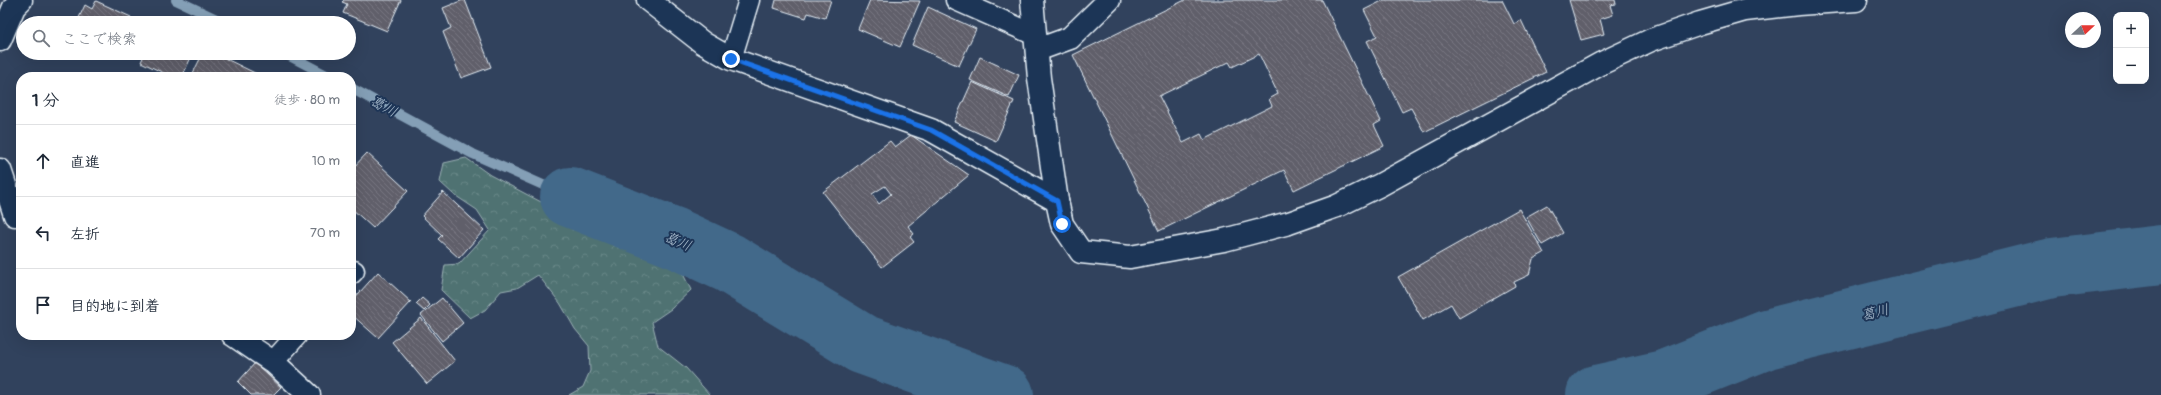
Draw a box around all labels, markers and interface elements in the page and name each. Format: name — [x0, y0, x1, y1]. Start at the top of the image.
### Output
north arrow — [2065, 12, 2101, 48]
map controls — [2113, 12, 2149, 84]
button: + — [2113, 12, 2149, 48]
search box — [16, 16, 356, 60]
icon: search — [30, 27, 52, 49]
text: ここで検索 — [62, 30, 137, 49]
button: − — [2113, 48, 2149, 84]
route end — [722, 50, 740, 68]
text: 1 分 — [32, 90, 59, 111]
text: 徒歩 · 80 m — [274, 92, 340, 108]
water label: 葛川 — [367, 92, 400, 121]
icon: ahead — [32, 150, 54, 172]
text: 直進 — [70, 153, 100, 172]
text: 10 m — [312, 153, 340, 169]
route start — [1053, 215, 1071, 233]
icon: left — [32, 222, 54, 244]
text: 左折 — [70, 225, 100, 244]
text: 70 m — [310, 225, 340, 241]
water label: 葛川 — [662, 228, 694, 255]
icon: arrive — [32, 294, 54, 316]
text: 目的地に到着 — [70, 297, 160, 316]
water label: 葛川 — [1859, 301, 1891, 324]

